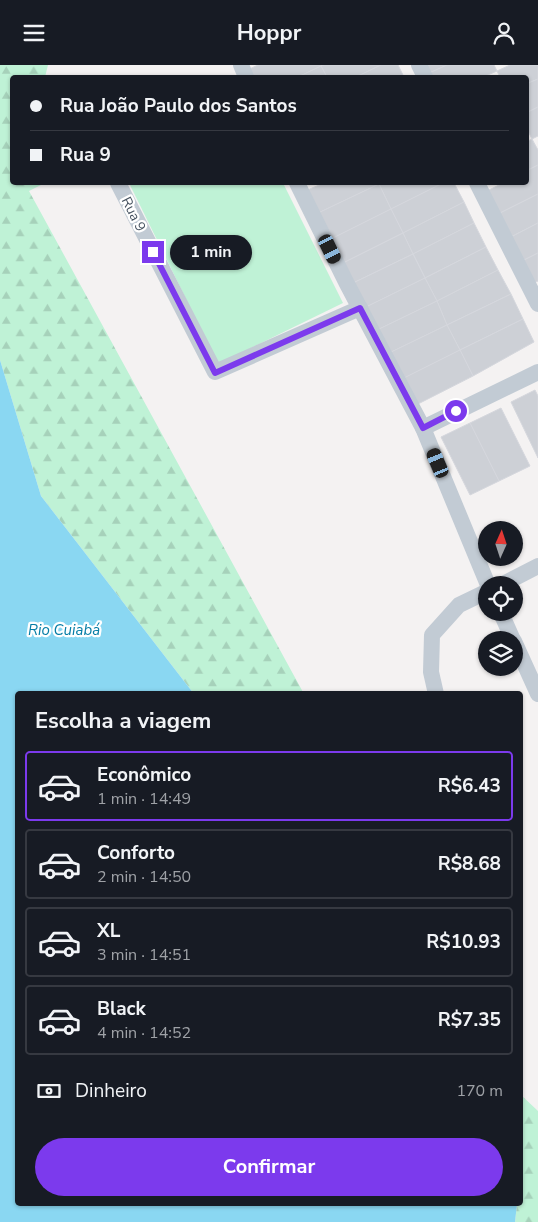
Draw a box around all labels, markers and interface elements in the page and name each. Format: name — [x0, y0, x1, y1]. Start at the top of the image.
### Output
text: Hoppr — [237, 18, 301, 48]
icon: menu — [20, 19, 48, 47]
icon: person — [490, 19, 518, 47]
text: Rua João Paulo dos Santos — [60, 93, 297, 119]
text: Rua 9 — [60, 142, 111, 168]
street label: Rua 9 — [117, 194, 150, 235]
car — [316, 232, 343, 266]
callout: 1 min — [170, 235, 253, 269]
route end — [142, 241, 164, 263]
text: 1 min — [190, 241, 232, 263]
route start — [445, 400, 467, 422]
car — [425, 446, 450, 480]
north arrow — [478, 521, 522, 566]
map controls — [478, 521, 523, 676]
button: locate — [478, 576, 523, 621]
water label: Rio Cuiabá — [28, 620, 100, 640]
button: layers — [478, 631, 523, 676]
text: Escolha a viagem — [35, 706, 211, 736]
text: Econômico — [97, 762, 191, 788]
icon: car — [37, 764, 82, 809]
text: R$6.43 — [438, 773, 501, 799]
text: 1 min · 14:49 — [97, 788, 191, 810]
text: Conforto — [97, 840, 175, 866]
icon: car — [37, 842, 82, 887]
text: R$8.68 — [438, 851, 501, 877]
text: 2 min · 14:50 — [97, 866, 191, 888]
text: XL — [97, 918, 120, 944]
icon: car — [37, 920, 82, 965]
text: R$10.93 — [426, 929, 501, 955]
text: 3 min · 14:51 — [97, 944, 191, 966]
text: Black — [97, 996, 146, 1022]
icon: car — [37, 998, 82, 1043]
text: R$7.35 — [438, 1007, 501, 1033]
text: 4 min · 14:52 — [97, 1022, 191, 1044]
icon: cash — [35, 1077, 63, 1105]
text: Dinheiro — [75, 1078, 147, 1104]
text: 170 m — [456, 1080, 503, 1102]
button: Confirmar — [35, 1138, 503, 1196]

